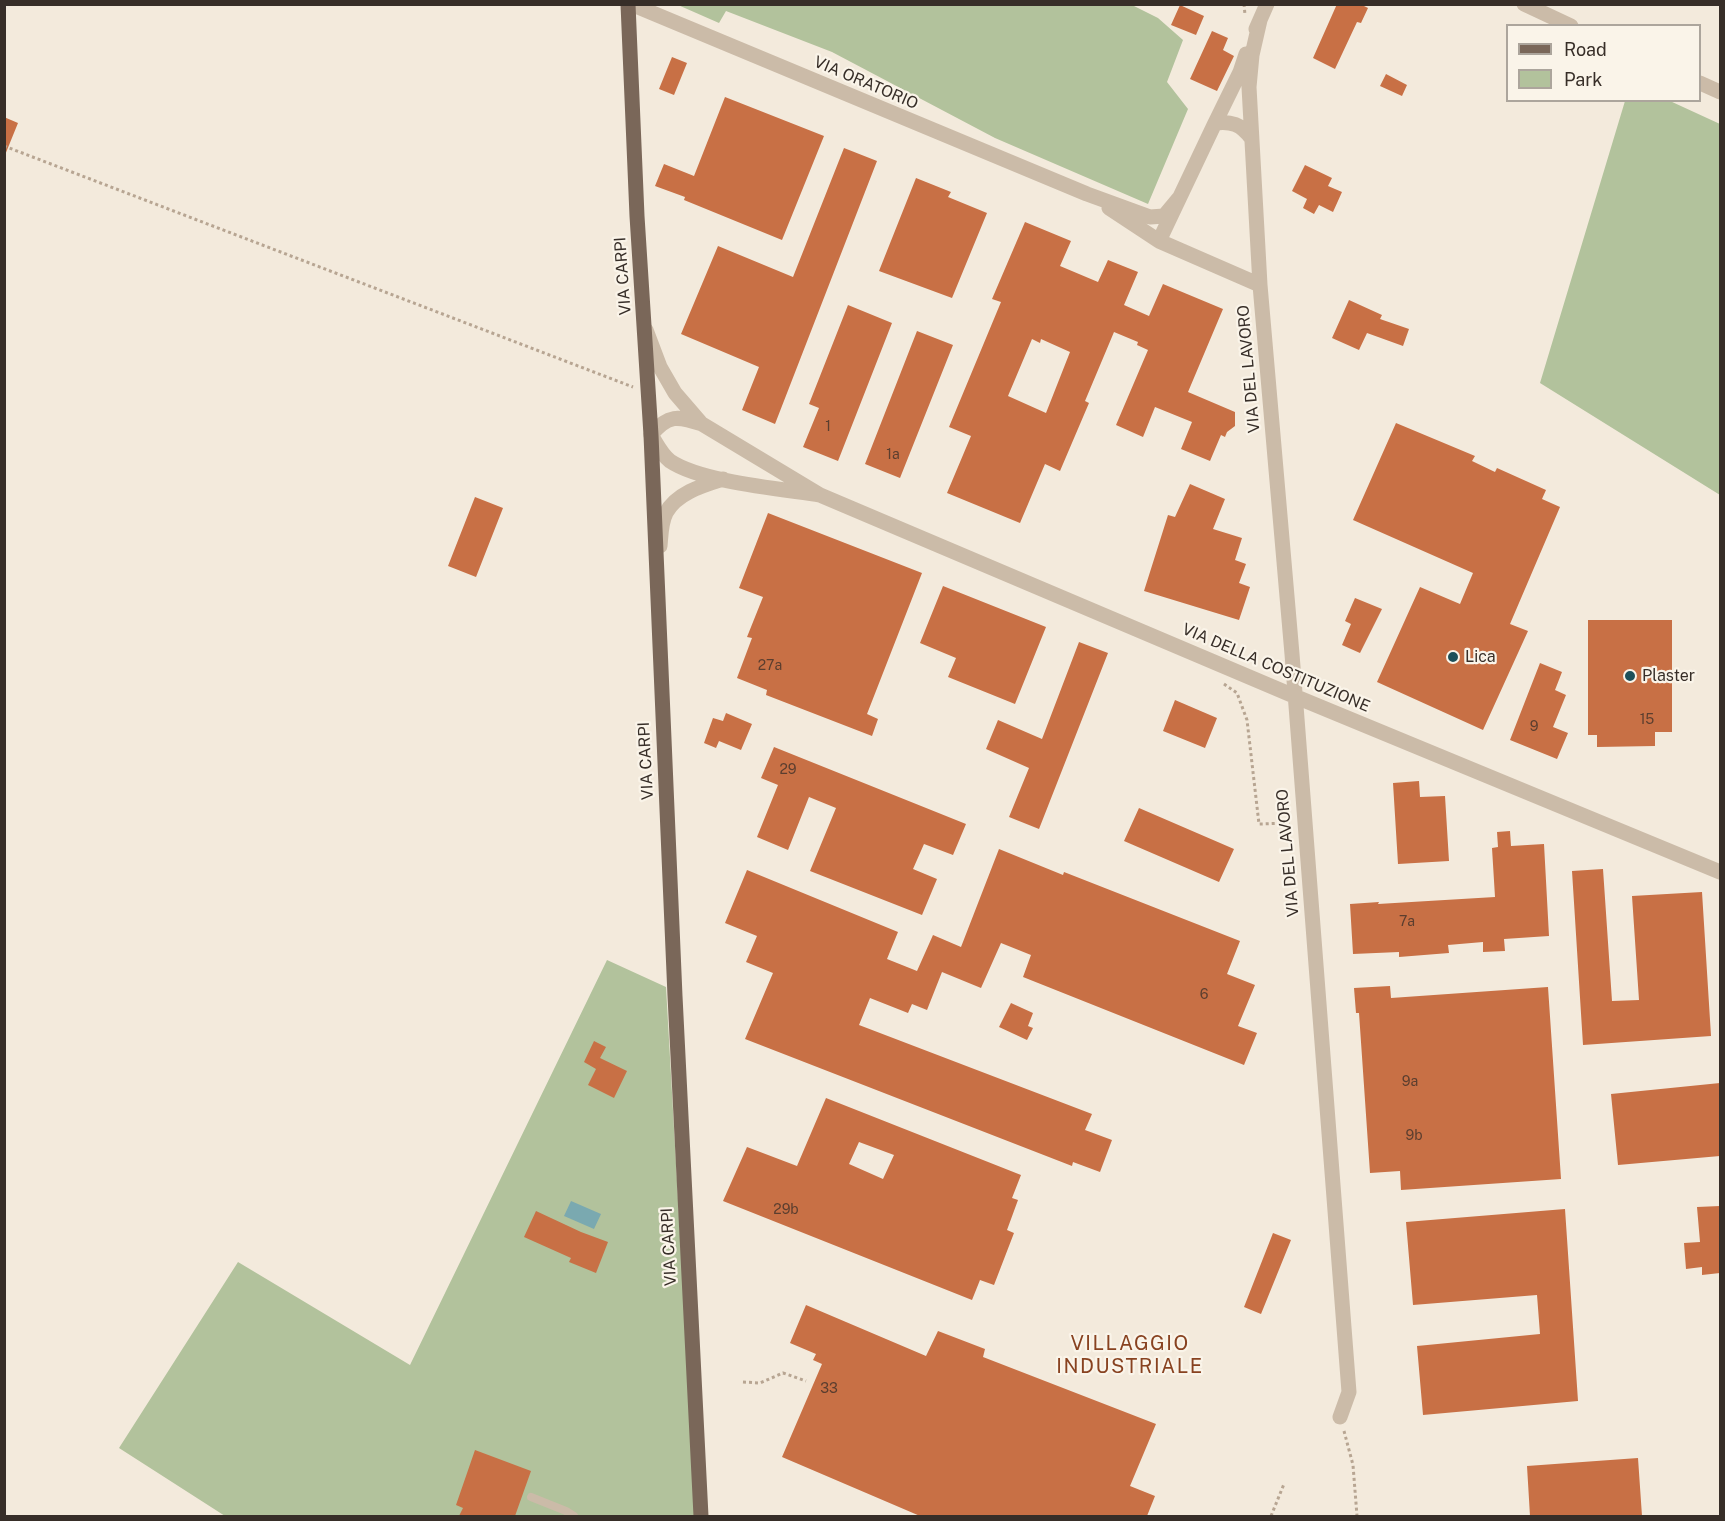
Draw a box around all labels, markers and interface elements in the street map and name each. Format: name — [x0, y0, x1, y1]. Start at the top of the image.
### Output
legend — [1506, 24, 1701, 102]
text: Road — [1564, 39, 1607, 60]
street label: VIA ORATORIO — [811, 52, 921, 114]
text: Park — [1564, 69, 1602, 90]
street label: VIA CARPI — [611, 236, 635, 316]
street label: VIA DEL LAVORO — [1234, 304, 1264, 434]
house number: 1 — [825, 419, 831, 435]
house number: 1a — [886, 447, 900, 463]
street label: VIA DELLA COSTITUZIONE — [1179, 620, 1373, 716]
place label: Lica — [1465, 647, 1496, 667]
marker: Lica — [1446, 650, 1460, 664]
house number: 27a — [758, 658, 782, 674]
place label: Plaster — [1642, 666, 1695, 686]
marker: Plaster — [1623, 669, 1637, 683]
house number: 15 — [1640, 712, 1654, 728]
house number: 9 — [1530, 719, 1538, 735]
street label: VIA CARPI — [634, 721, 658, 801]
house number: 29 — [779, 762, 797, 778]
street label: VIA DEL LAVORO — [1273, 788, 1303, 918]
house number: 7a — [1399, 914, 1415, 930]
house number: 6 — [1200, 987, 1208, 1003]
house number: 9a — [1402, 1074, 1418, 1090]
house number: 9b — [1405, 1128, 1423, 1144]
house number: 29b — [773, 1202, 799, 1218]
street label: VIA CARPI — [657, 1207, 681, 1287]
district label: VILLAGGIO INDUSTRIALE — [1056, 1332, 1204, 1379]
house number: 33 — [820, 1381, 838, 1397]

